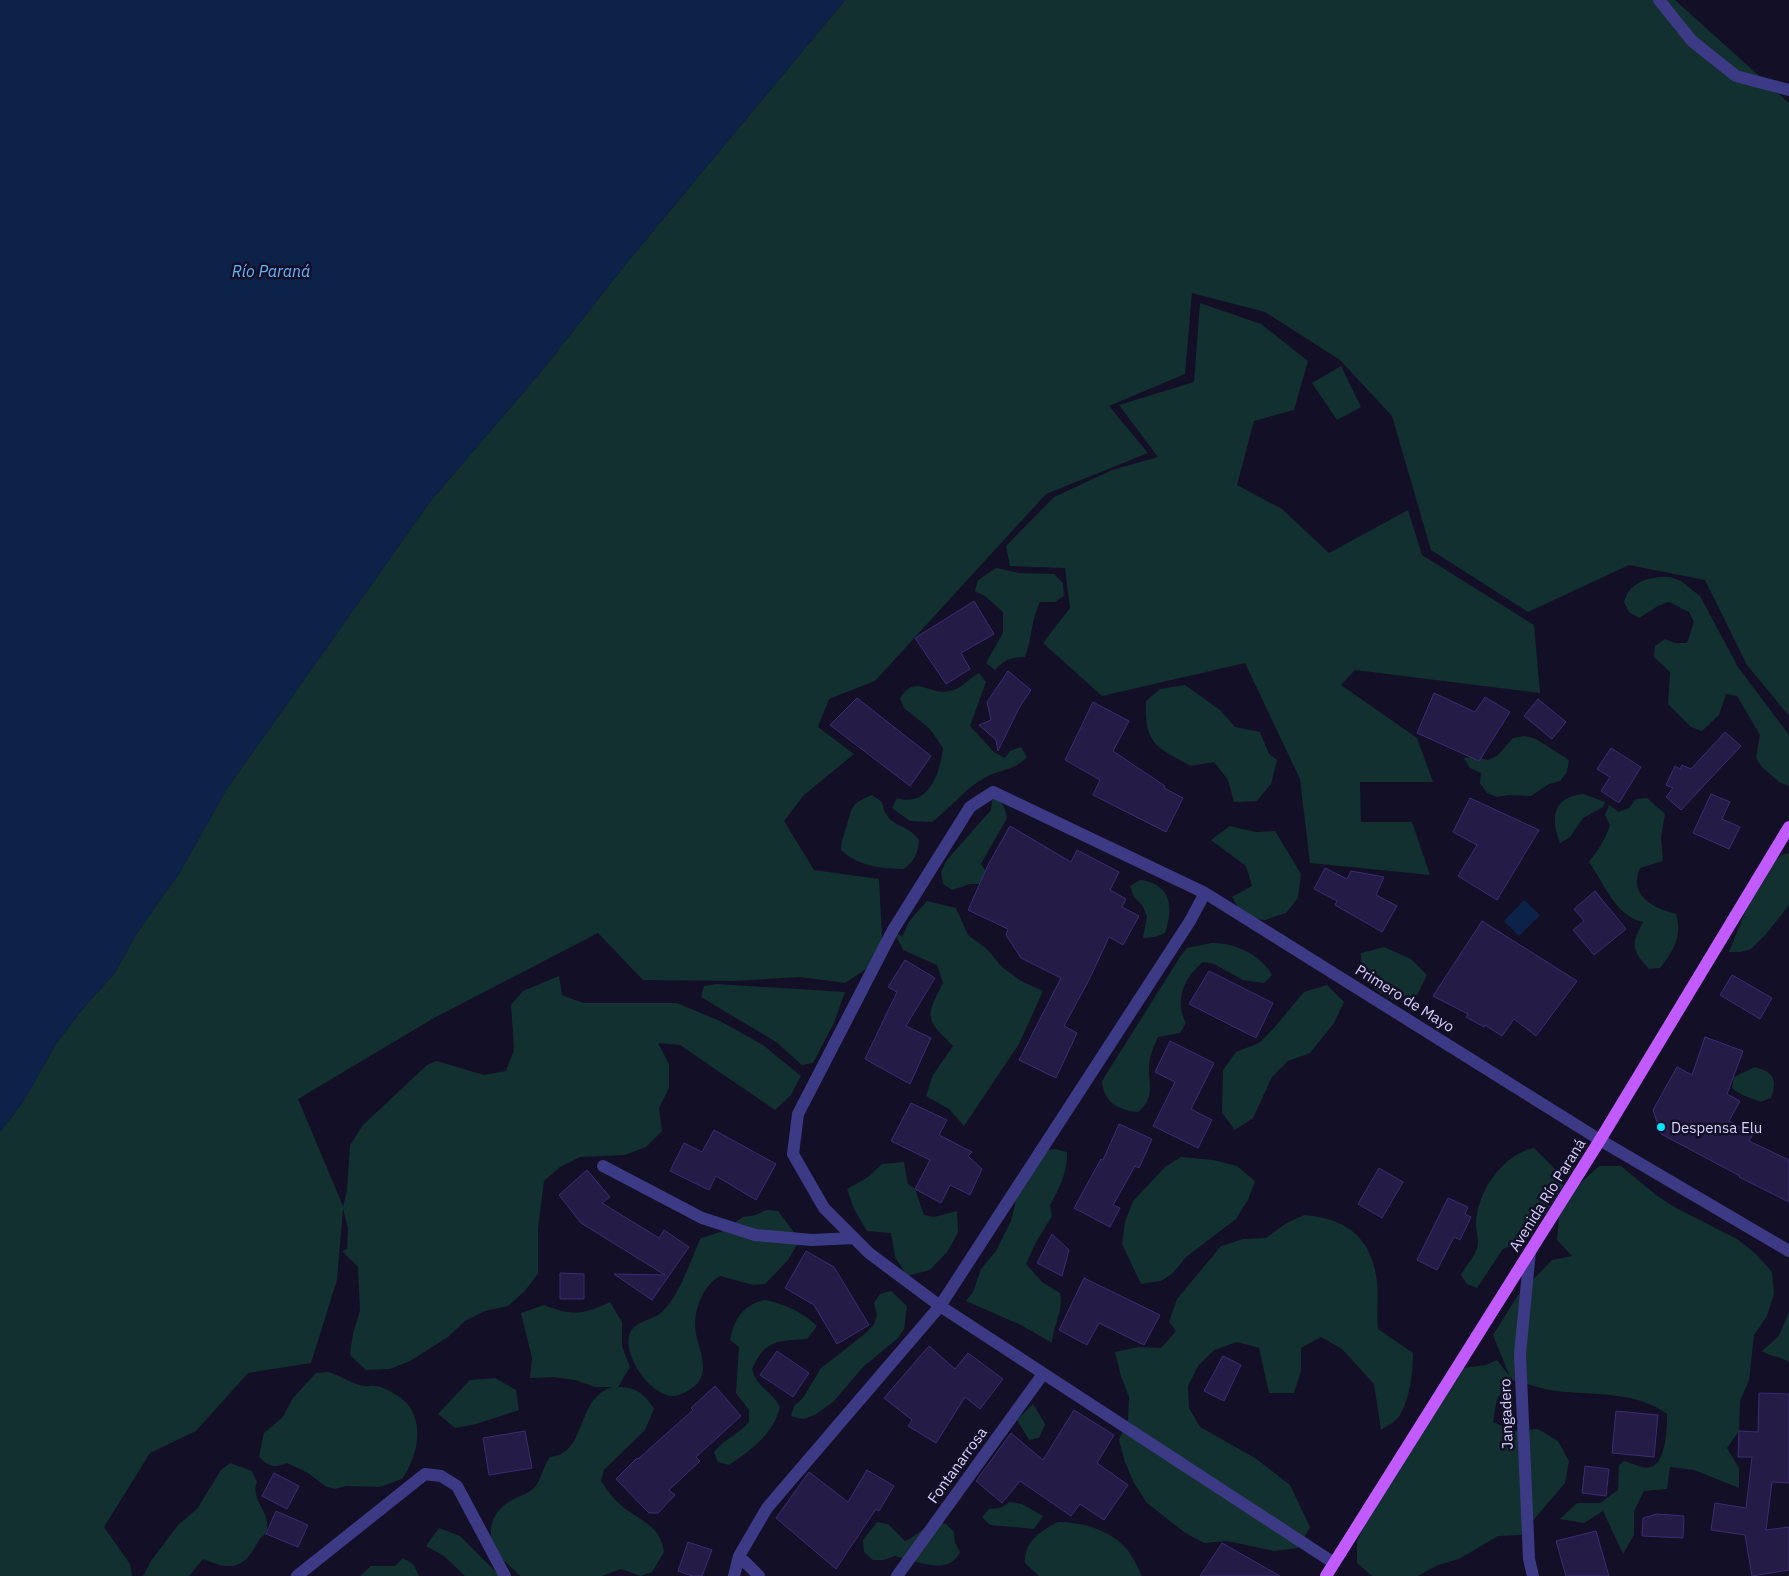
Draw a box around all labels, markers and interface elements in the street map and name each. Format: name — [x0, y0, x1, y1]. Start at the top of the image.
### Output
water label: Río Paraná — [232, 261, 310, 281]
street label: Primero de Mayo — [1352, 960, 1458, 1036]
place label: Despensa Elu — [1671, 1118, 1762, 1137]
marker: Despensa Elu — [1655, 1121, 1667, 1133]
street label: Avenida Río Paraná — [1505, 1135, 1589, 1255]
street label: Jangadero — [1495, 1378, 1517, 1450]
street label: Fontanarrosa — [923, 1423, 991, 1507]

